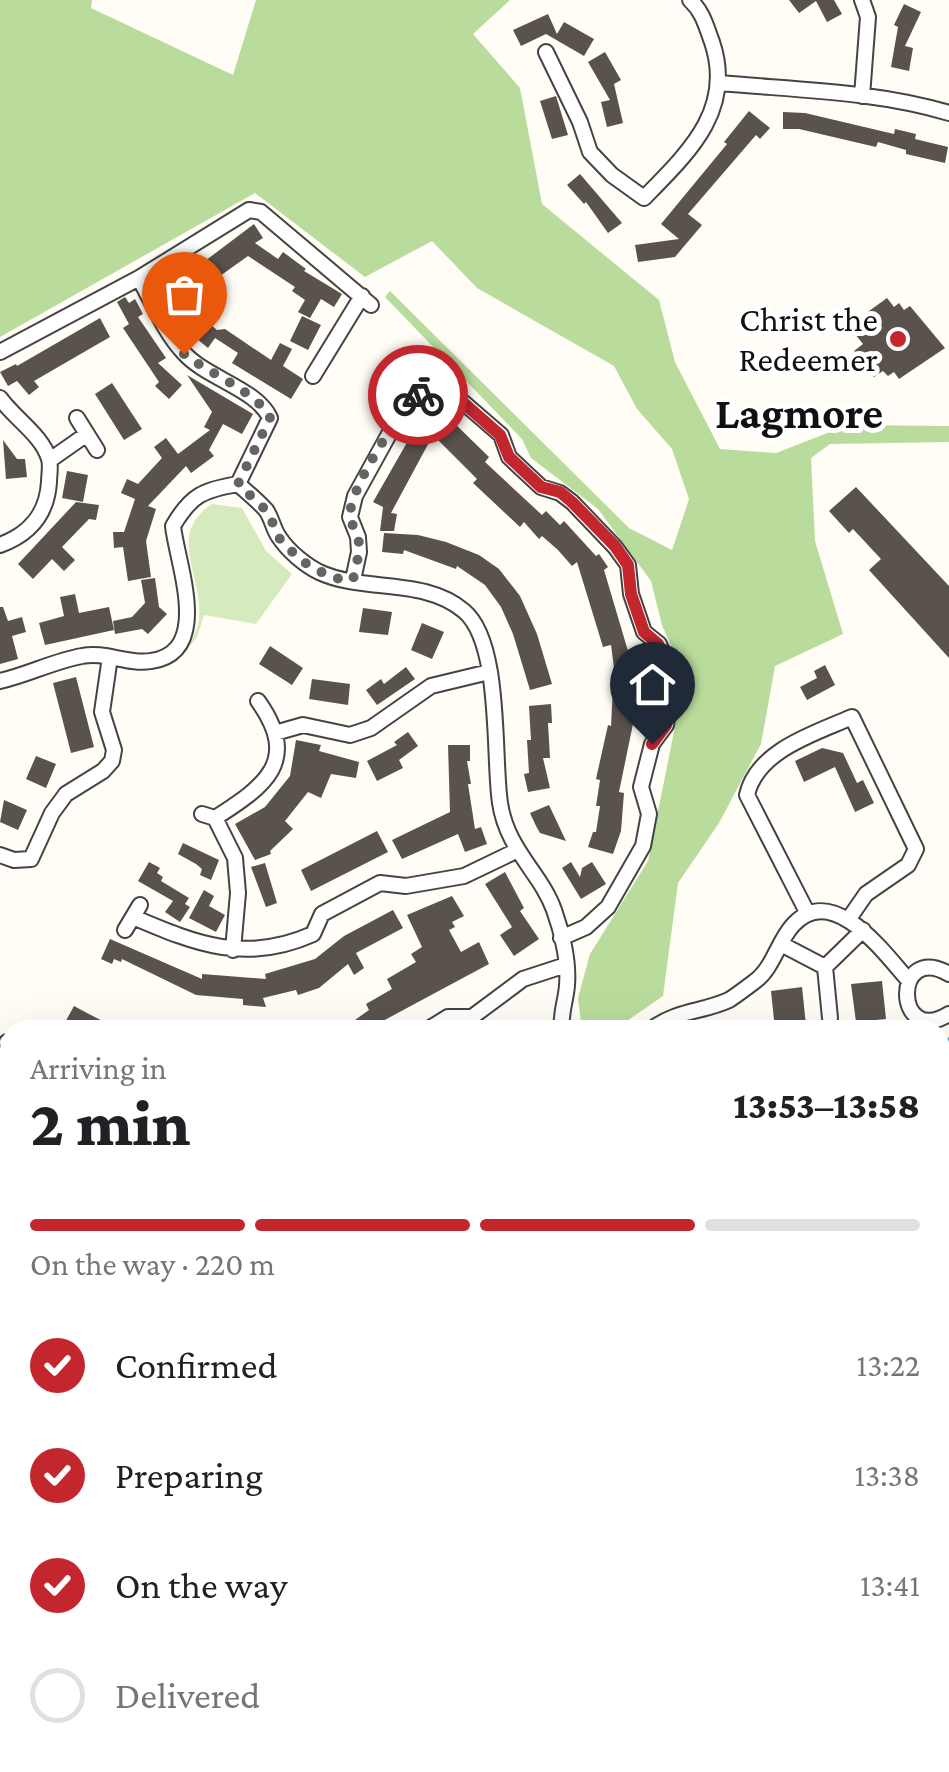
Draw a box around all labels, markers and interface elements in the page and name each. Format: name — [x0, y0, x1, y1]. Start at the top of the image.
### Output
pin — [142, 252, 227, 355]
icon: bag — [157, 267, 212, 322]
place label: Christ the Redeemer — [739, 300, 878, 379]
marker: Christ the Redeemer — [887, 328, 909, 350]
courier — [368, 345, 468, 445]
icon: bike — [391, 368, 446, 423]
district label: Lagmore — [715, 388, 883, 438]
pin — [610, 642, 695, 745]
icon: home — [625, 657, 680, 712]
text: Arriving in — [30, 1050, 167, 1086]
text: 13:53–13:58 — [733, 1084, 920, 1126]
text: 2 min — [30, 1087, 191, 1159]
text: On the way · 220 m — [30, 1246, 275, 1282]
icon: check — [30, 1338, 85, 1393]
text: Confirmed — [115, 1344, 278, 1386]
text: 13:22 — [857, 1347, 920, 1383]
icon: check — [30, 1448, 85, 1503]
text: Preparing — [115, 1454, 263, 1496]
text: 13:38 — [854, 1457, 920, 1493]
icon: check — [30, 1558, 85, 1613]
text: On the way — [115, 1564, 287, 1606]
text: 13:41 — [860, 1567, 920, 1603]
text: Delivered — [115, 1674, 260, 1716]

